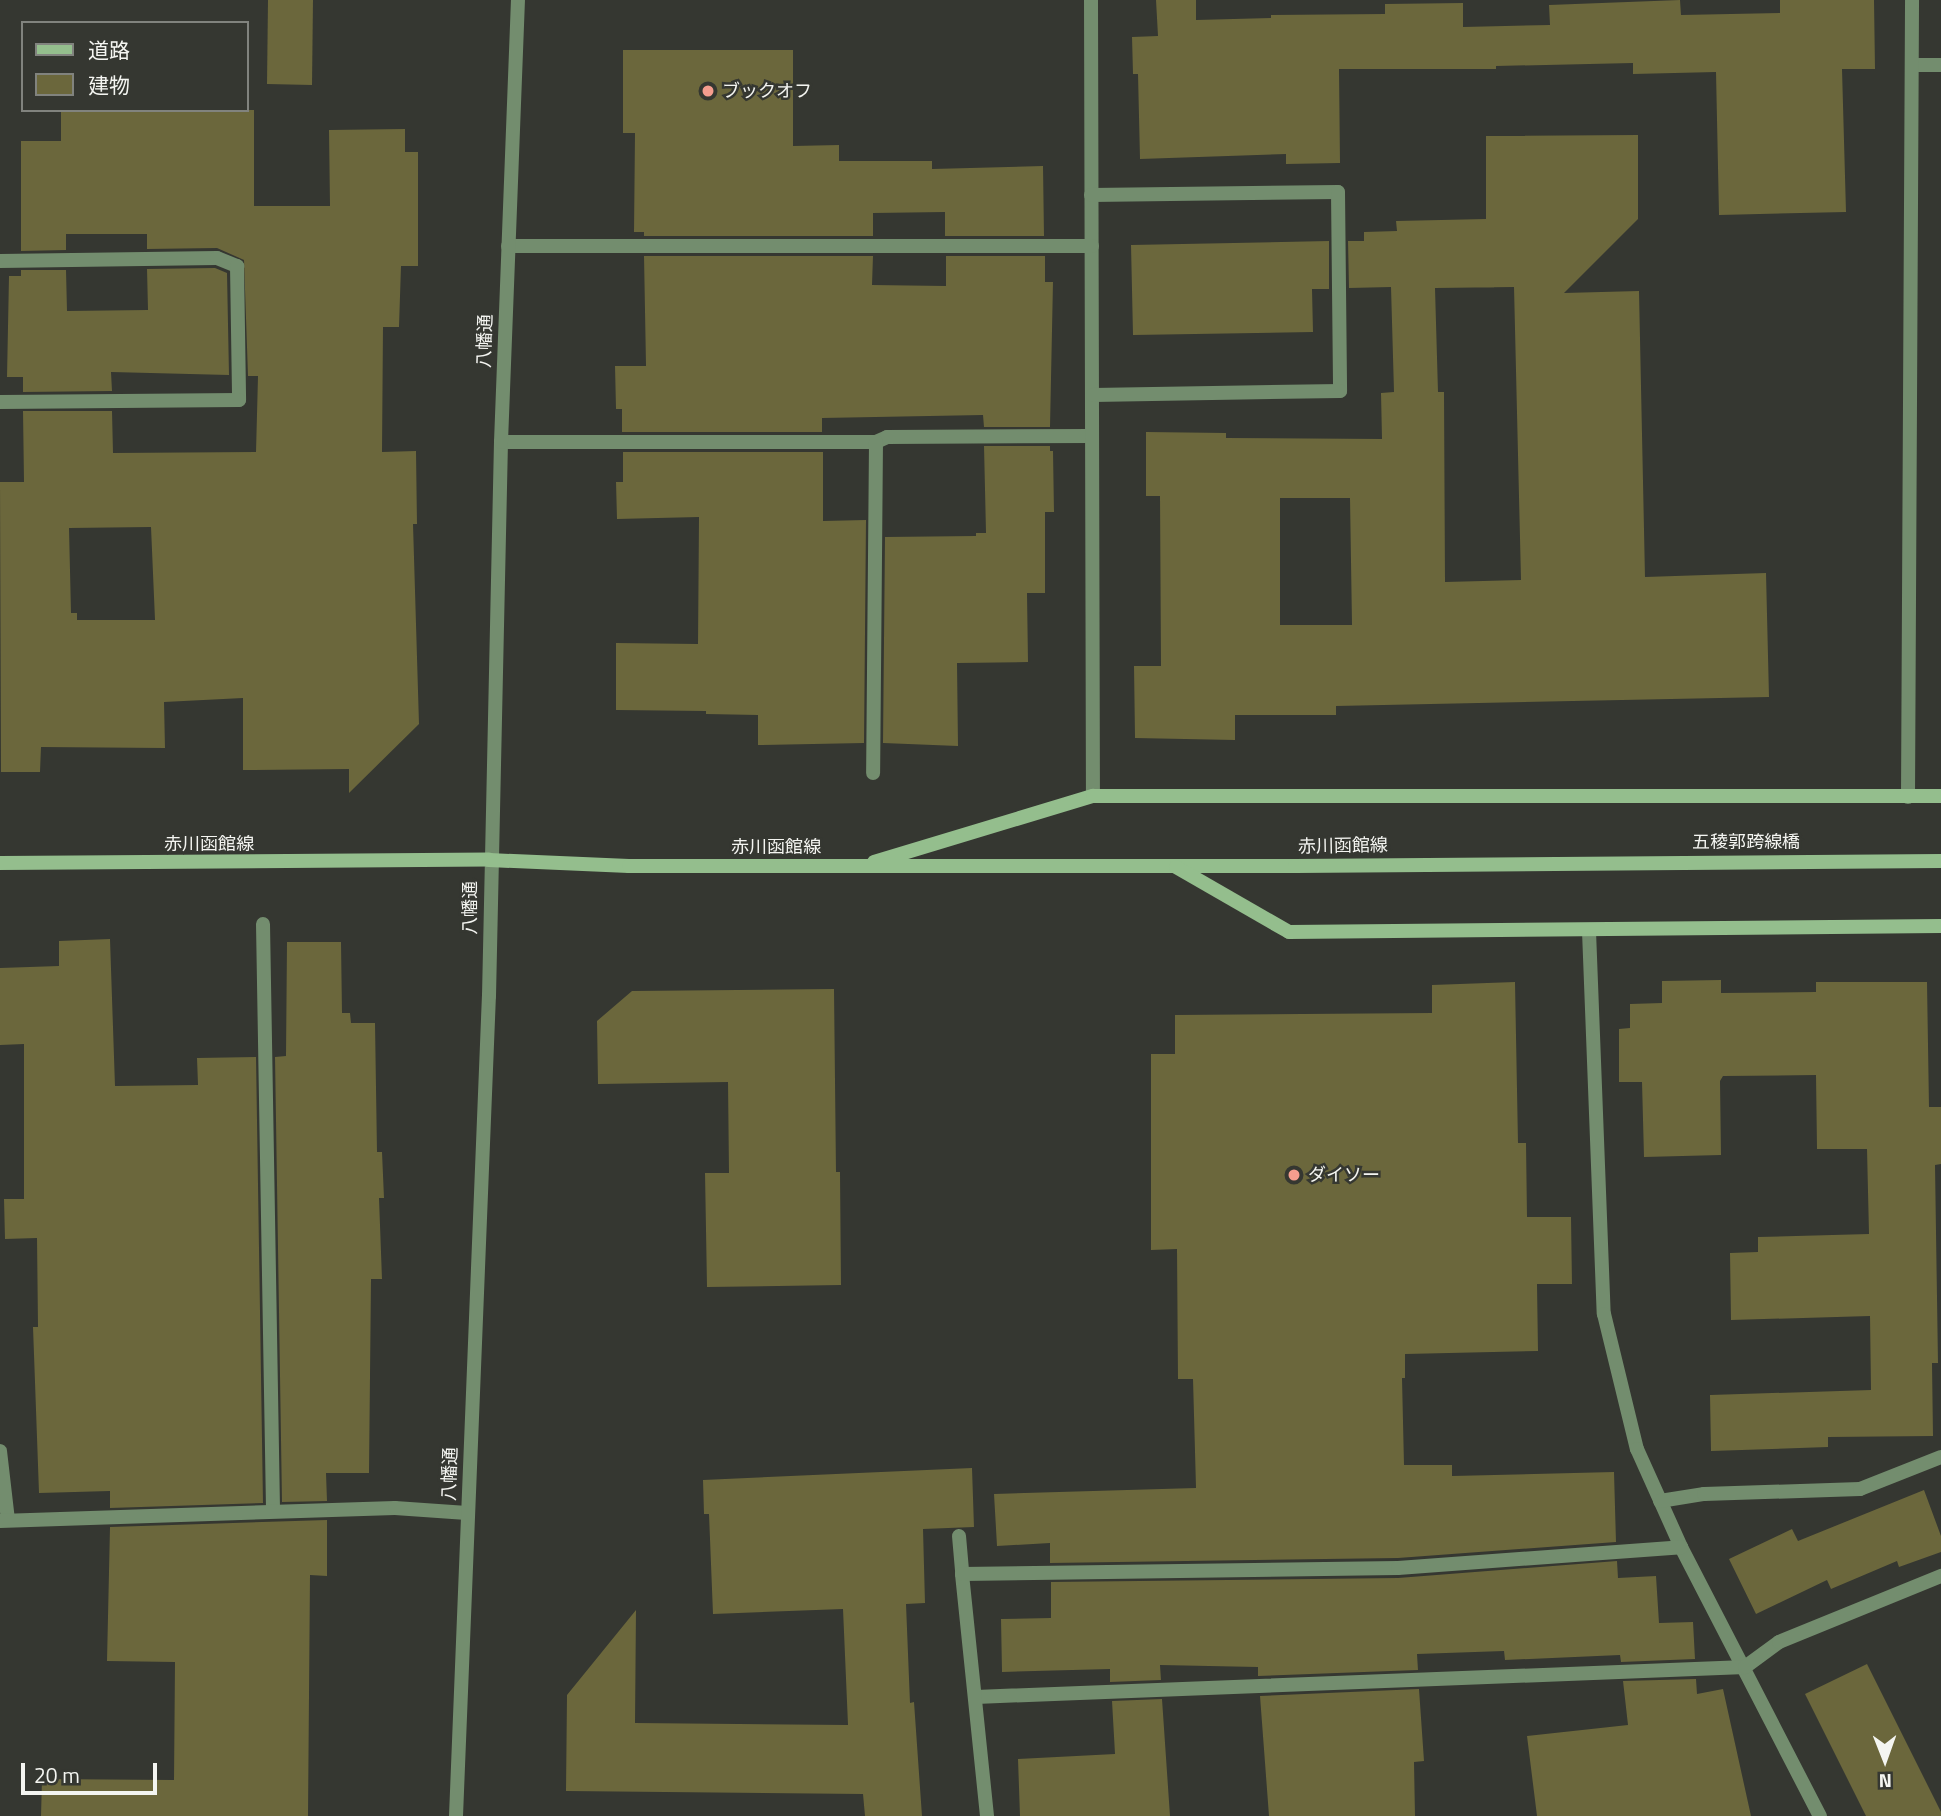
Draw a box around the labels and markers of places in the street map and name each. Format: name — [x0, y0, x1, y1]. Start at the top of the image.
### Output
place label: ブックオフ — [722, 80, 812, 102]
marker: ブックオフ — [700, 83, 716, 99]
place label: ダイソー — [1308, 1164, 1380, 1186]
marker: ダイソー — [1286, 1167, 1302, 1183]

